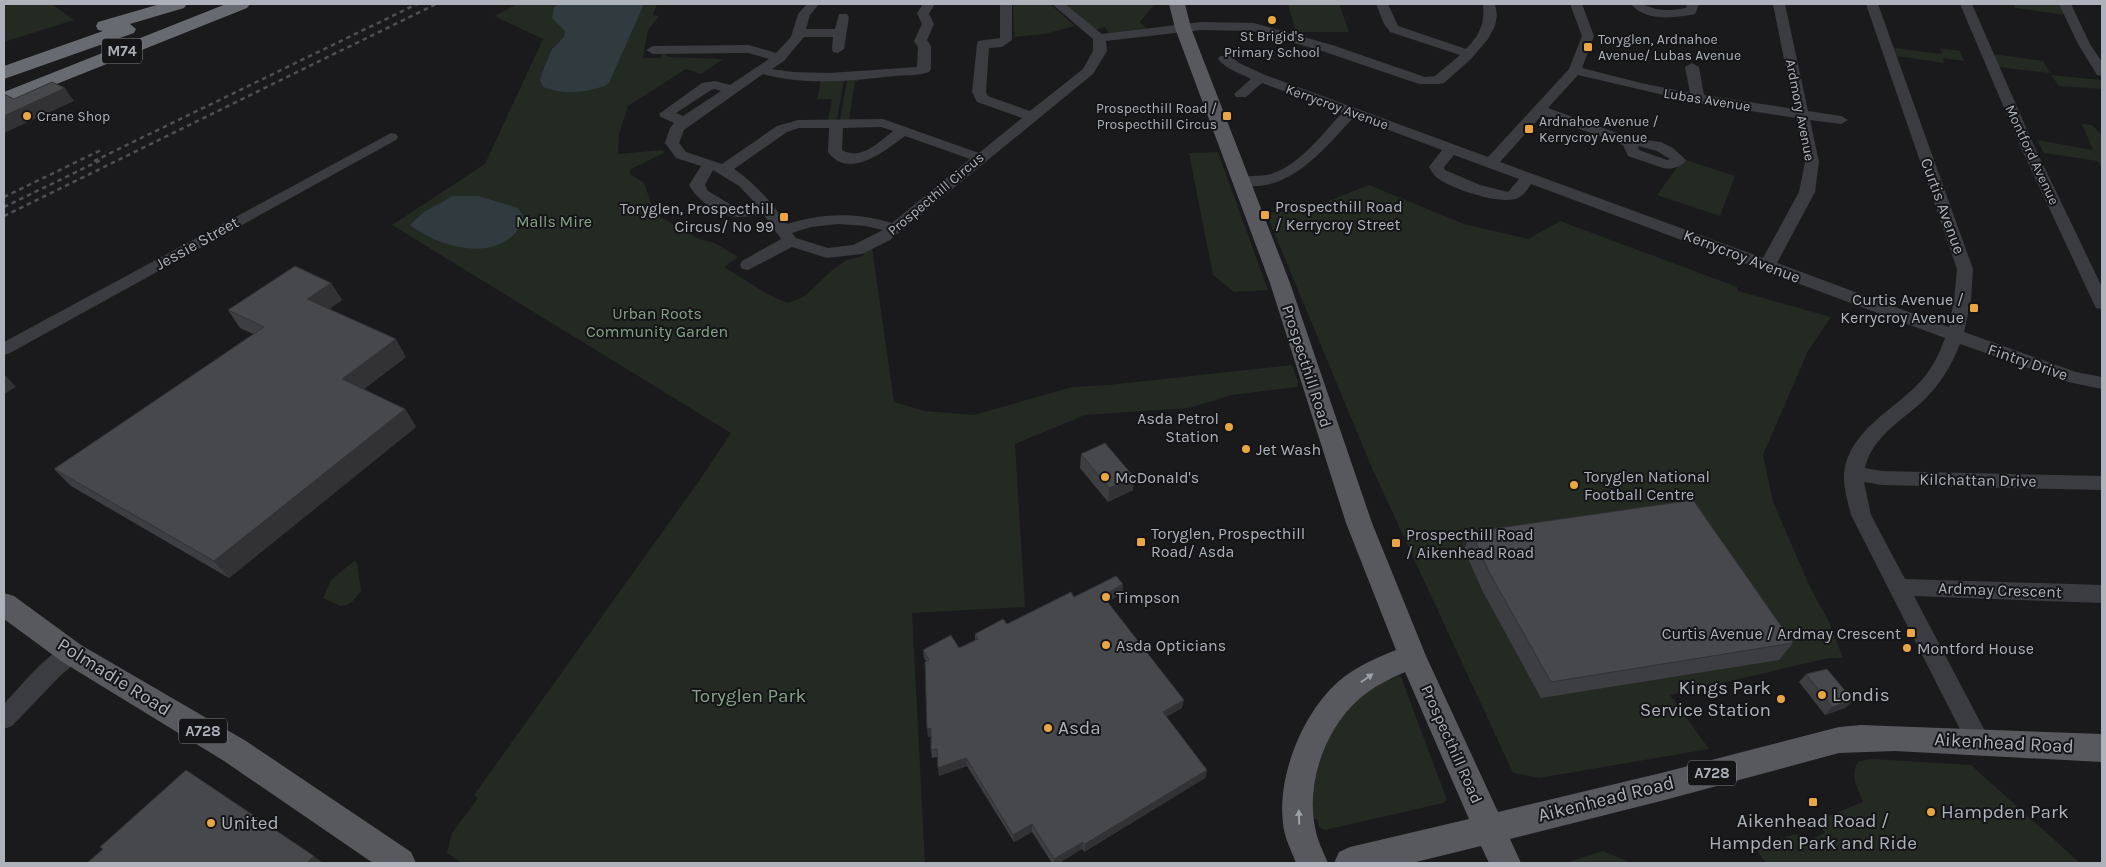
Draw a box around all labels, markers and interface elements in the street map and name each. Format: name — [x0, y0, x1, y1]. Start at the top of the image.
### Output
marker: St Brigid's Primary School — [1266, 14, 1278, 26]
place label: St Brigid's Primary School — [1224, 28, 1320, 61]
place label: Toryglen, Ardnahoe Avenue/ Lubas Avenue — [1598, 31, 1741, 64]
road number: M74 — [102, 38, 142, 64]
marker: Toryglen, Ardnahoe Avenue/ Lubas Avenue — [1582, 41, 1594, 53]
street label: Ardmory Avenue — [1782, 58, 1818, 162]
street label: Kerrycroy Avenue — [1283, 81, 1391, 133]
street label: Lubas Avenue — [1662, 85, 1752, 115]
place label: Prospecthill Road / Prospecthill Circus — [1096, 100, 1217, 133]
street label: Montford Avenue — [2001, 102, 2063, 208]
place label: Crane Shop — [37, 108, 110, 125]
marker: Crane Shop — [21, 110, 33, 122]
marker: Prospecthill Road / Prospecthill Circus — [1221, 110, 1233, 122]
place label: Ardnahoe Avenue / Kerrycroy Avenue — [1539, 113, 1659, 146]
marker: Ardnahoe Avenue / Kerrycroy Avenue — [1523, 123, 1535, 135]
street label: Prospecthill Circus — [884, 149, 988, 239]
street label: Curtis Avenue — [1917, 155, 1969, 257]
place label: Prospecthill Road / Kerrycroy Street — [1275, 197, 1403, 234]
place label: Toryglen, Prospecthill Circus/ No 99 — [620, 199, 774, 236]
marker: Prospecthill Road / Kerrycroy Street — [1259, 209, 1271, 221]
marker: Toryglen, Prospecthill Circus/ No 99 — [778, 211, 790, 223]
street label: Jessie Street — [152, 212, 242, 274]
park label: Malls Mire — [516, 212, 592, 231]
street label: Kerrycroy Avenue — [1681, 225, 1803, 287]
place label: Curtis Avenue / Kerrycroy Avenue — [1840, 290, 1964, 327]
street label: Prospecthill Road — [1278, 302, 1336, 430]
marker: Curtis Avenue / Kerrycroy Avenue — [1968, 302, 1980, 314]
park label: Urban Roots Community Garden — [586, 304, 728, 341]
street label: Fintry Drive — [1986, 339, 2070, 385]
place label: Asda Petrol Station — [1137, 409, 1219, 446]
marker: Asda Petrol Station — [1223, 421, 1235, 433]
place label: Jet Wash — [1256, 440, 1321, 459]
marker: Jet Wash — [1240, 443, 1252, 455]
place label: Toryglen National Football Centre — [1584, 467, 1710, 504]
place label: McDonald's — [1115, 468, 1199, 487]
street label: Kilchattan Drive — [1919, 469, 2037, 491]
marker: McDonald's — [1099, 471, 1111, 483]
marker: Toryglen National Football Centre — [1568, 479, 1580, 491]
place label: Toryglen, Prospecthill Road/ Asda — [1151, 524, 1305, 561]
place label: Prospecthill Road / Aikenhead Road — [1406, 525, 1534, 562]
marker: Toryglen, Prospecthill Road/ Asda — [1135, 536, 1147, 548]
marker: Prospecthill Road / Aikenhead Road — [1390, 537, 1402, 549]
street label: Ardmay Crescent — [1938, 578, 2062, 602]
place label: Timpson — [1116, 588, 1180, 607]
marker: Timpson — [1100, 591, 1112, 603]
place label: Curtis Avenue / Ardmay Crescent — [1662, 624, 1901, 643]
marker: Curtis Avenue / Ardmay Crescent — [1905, 627, 1917, 639]
street label: Polmadie Road — [53, 633, 175, 721]
place label: Asda Opticians — [1116, 636, 1226, 655]
marker: Asda Opticians — [1100, 639, 1112, 651]
place label: Montford House — [1917, 639, 2034, 658]
marker: Montford House — [1901, 642, 1913, 654]
one-way arrow — [1360, 673, 1374, 683]
place label: Kings Park Service Station — [1640, 677, 1771, 721]
street label: Prospecthill Road — [1417, 682, 1487, 806]
place label: Londis — [1832, 684, 1890, 706]
park label: Toryglen Park — [692, 685, 806, 707]
marker: Londis — [1816, 689, 1828, 701]
marker: Kings Park Service Station — [1775, 693, 1787, 705]
place label: Asda — [1058, 717, 1101, 739]
road number: A728 — [179, 718, 227, 744]
marker: Asda — [1042, 722, 1054, 734]
street label: Aikenhead Road — [1934, 728, 2074, 758]
road number: A728 — [1688, 760, 1736, 786]
street label: Aikenhead Road — [1536, 771, 1676, 827]
marker: Aikenhead Road / Hampden Park and Ride — [1807, 796, 1819, 808]
place label: Hampden Park — [1941, 801, 2069, 823]
marker: Hampden Park — [1925, 806, 1937, 818]
one-way arrow — [1294, 809, 1302, 825]
place label: Aikenhead Road / Hampden Park and Ride — [1709, 810, 1917, 854]
place label: United — [221, 812, 279, 834]
marker: United — [205, 817, 217, 829]

